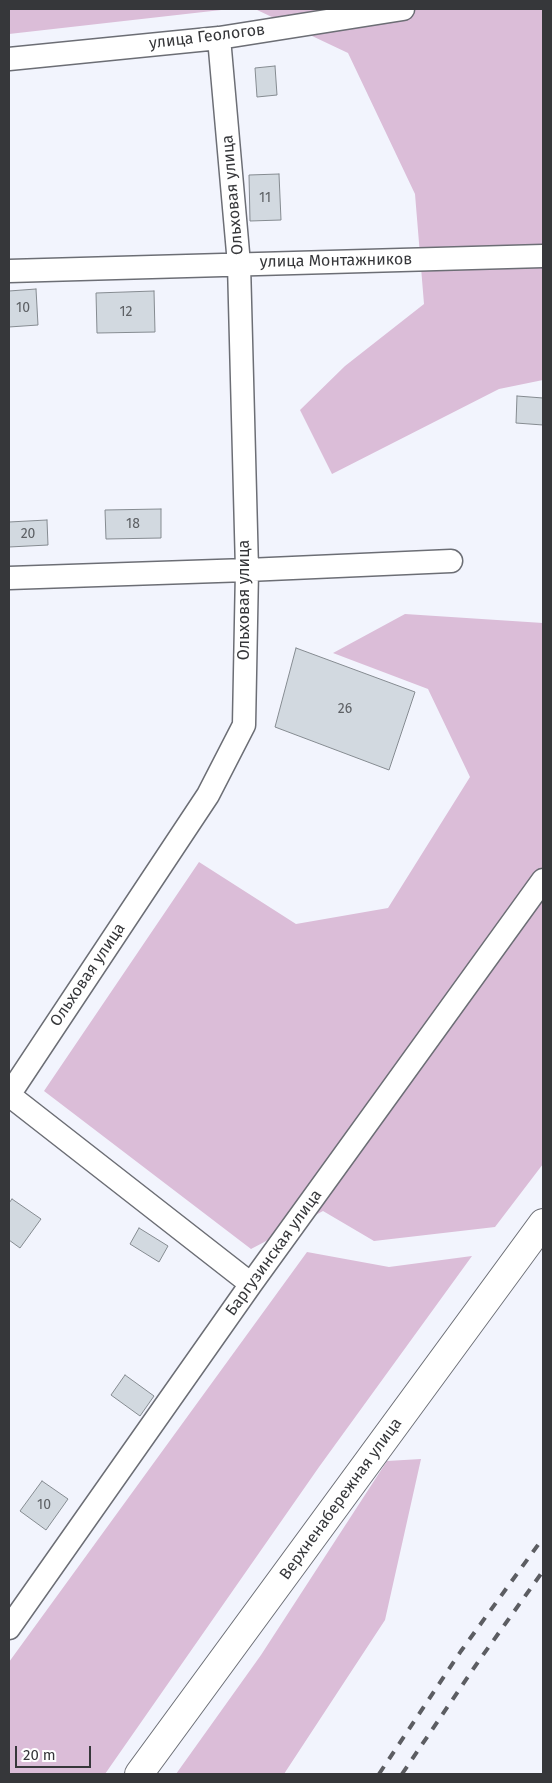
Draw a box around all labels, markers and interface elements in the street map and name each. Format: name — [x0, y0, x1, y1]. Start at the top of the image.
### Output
street label: улица Геологов — [148, 20, 266, 54]
street label: Ольховая улица — [218, 134, 248, 256]
house number: 11 — [259, 190, 271, 206]
street label: улица Монтажников — [260, 250, 412, 272]
house number: 10 — [16, 300, 30, 316]
house number: 12 — [120, 304, 132, 320]
house number: 18 — [126, 516, 140, 532]
house number: 20 — [21, 526, 35, 542]
street label: Ольховая улица — [235, 540, 255, 660]
house number: 26 — [338, 701, 352, 717]
street label: Ольховая улица — [46, 920, 130, 1030]
street label: Баргузинская улица — [222, 1186, 326, 1320]
street label: Верхненабережная улица — [276, 1414, 406, 1584]
house number: 10 — [37, 1497, 51, 1513]
scale bar — [18, 1736, 94, 1768]
text: 20 m — [23, 1746, 56, 1764]

